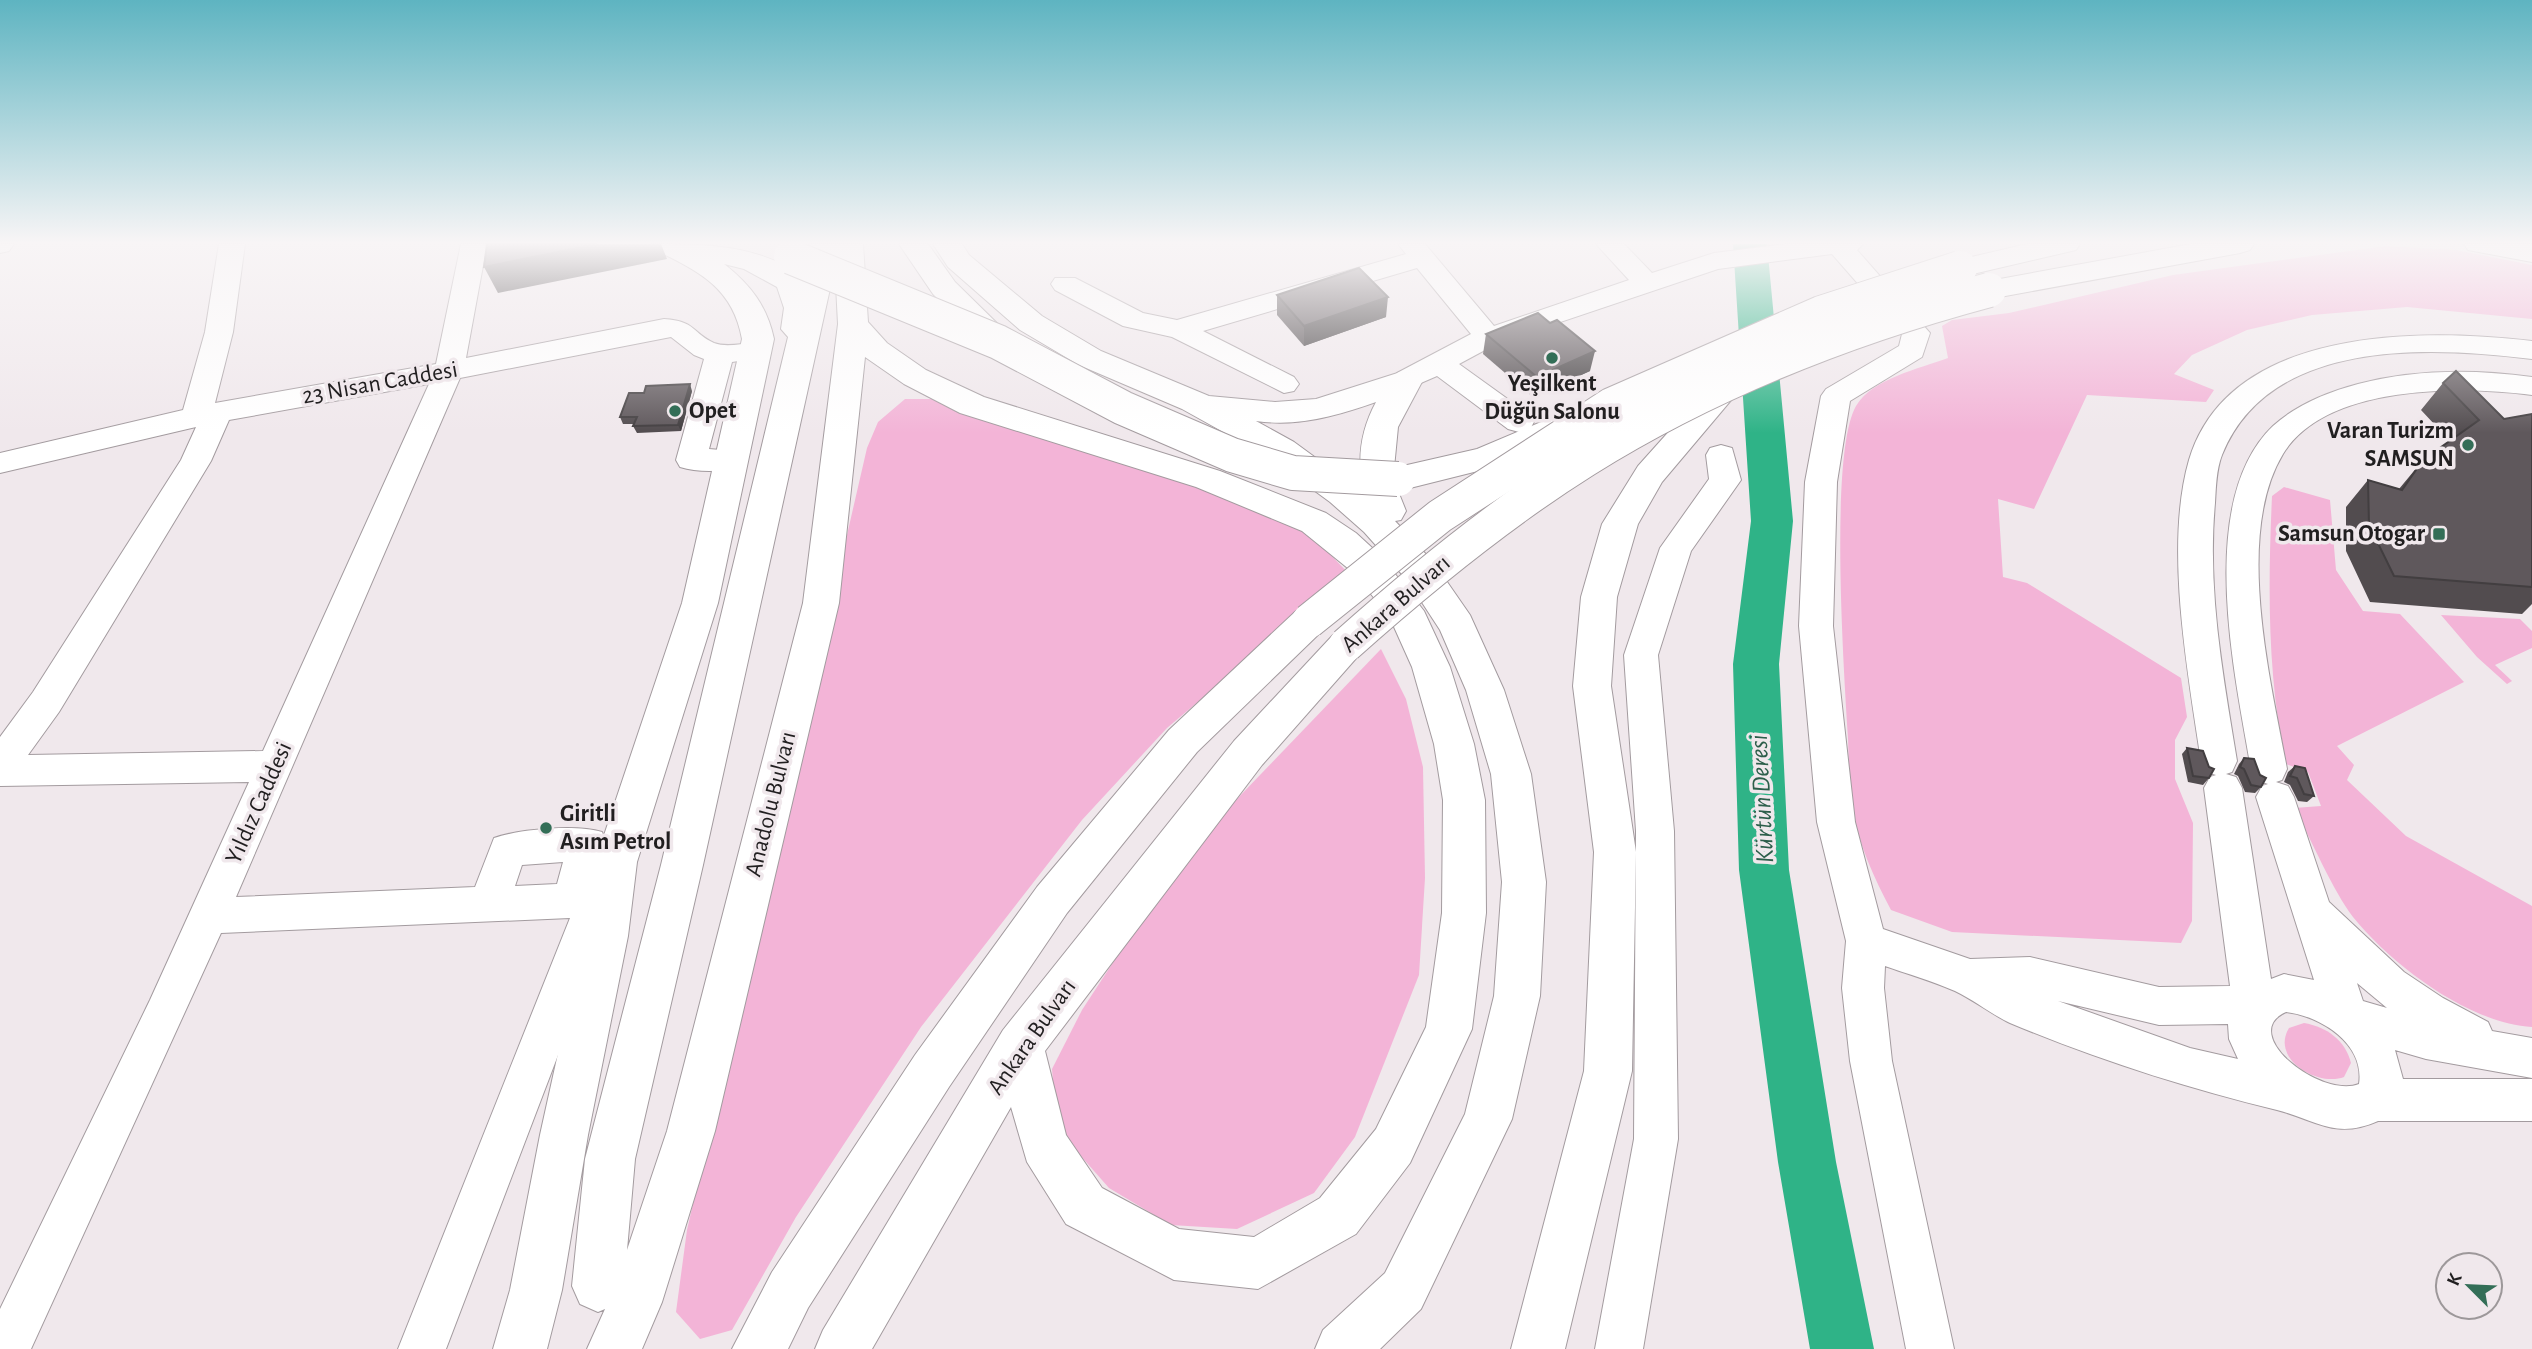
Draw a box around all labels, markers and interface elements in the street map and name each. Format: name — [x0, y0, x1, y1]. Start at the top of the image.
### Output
marker: Yeşilkent Düğün Salonu — [1544, 350, 1560, 366]
street label: 23 Nisan Caddesi — [301, 358, 459, 408]
place label: Yeşilkent Düğün Salonu — [1484, 372, 1620, 424]
place label: Opet — [689, 399, 736, 423]
marker: Opet — [667, 403, 683, 419]
place label: Varan Turizm SAMSUN — [2327, 419, 2454, 471]
marker: Varan Turizm SAMSUN — [2460, 437, 2476, 453]
place label: Samsun Otogar — [2278, 522, 2426, 546]
marker: Samsun Otogar — [2431, 526, 2447, 542]
street label: Ankara Bulvarı — [1337, 551, 1455, 657]
street label: Anadolu Bulvarı — [741, 729, 801, 879]
water label: Kürtün Deresi — [1746, 734, 1778, 864]
street label: Yıldız Caddesi — [222, 739, 296, 867]
place label: Giritli Asım Petrol — [560, 802, 671, 854]
marker: Giritli Asım Petrol — [538, 820, 554, 836]
street label: Ankara Bulvarı — [983, 975, 1081, 1099]
north arrow — [2434, 1251, 2504, 1321]
text: K — [2444, 1270, 2466, 1289]

